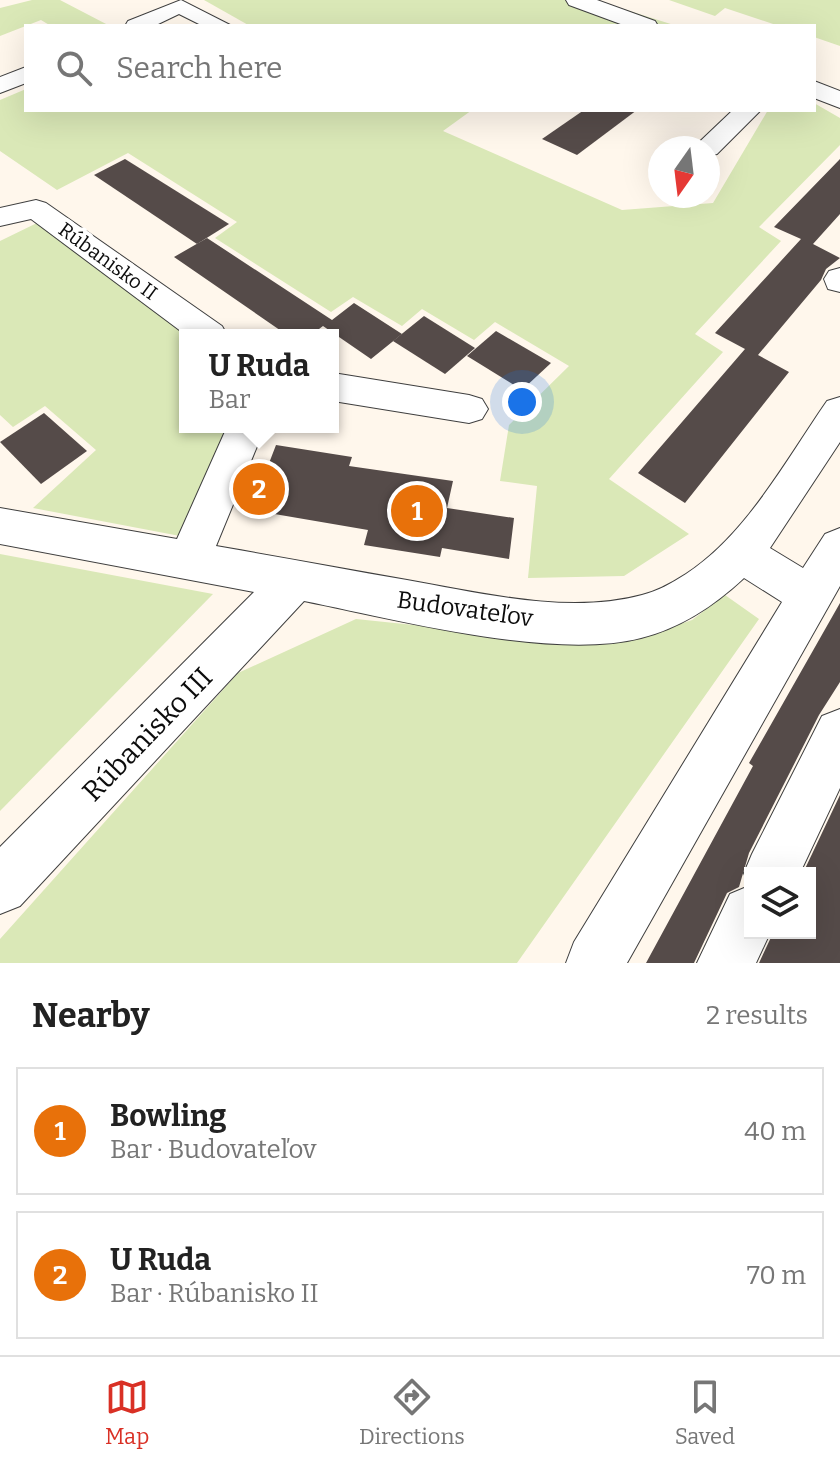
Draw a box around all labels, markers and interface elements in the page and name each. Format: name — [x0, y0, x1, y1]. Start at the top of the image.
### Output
search box — [24, 24, 816, 112]
icon: search — [52, 46, 96, 90]
text: Search here — [116, 50, 283, 86]
north arrow — [648, 136, 720, 208]
street label: Rúbanisko II — [54, 217, 162, 305]
popup — [179, 329, 339, 433]
text: U Ruda — [209, 348, 309, 384]
your location — [502, 382, 542, 422]
text: Bar — [209, 384, 250, 415]
pin: 2 — [233, 459, 285, 519]
pin: 1 — [391, 481, 443, 541]
street label: Budovateľov — [395, 586, 535, 632]
street label: Rúbanisko III — [76, 661, 219, 808]
map controls — [744, 867, 816, 939]
button: layers — [744, 867, 816, 939]
text: Nearby — [32, 995, 150, 1036]
text: 2 results — [706, 1000, 808, 1031]
text: Bowling — [110, 1098, 227, 1134]
text: 1 — [54, 1116, 66, 1147]
text: 40 m — [744, 1116, 806, 1147]
text: Bar · Budovateľov — [110, 1134, 317, 1165]
text: U Ruda — [110, 1242, 211, 1278]
text: 2 — [53, 1260, 67, 1291]
text: 70 m — [747, 1260, 806, 1291]
text: Bar · Rúbanisko II — [110, 1278, 319, 1309]
tab: Map — [105, 1375, 149, 1450]
tab: Directions — [359, 1375, 465, 1450]
tab: Saved — [675, 1375, 735, 1450]

